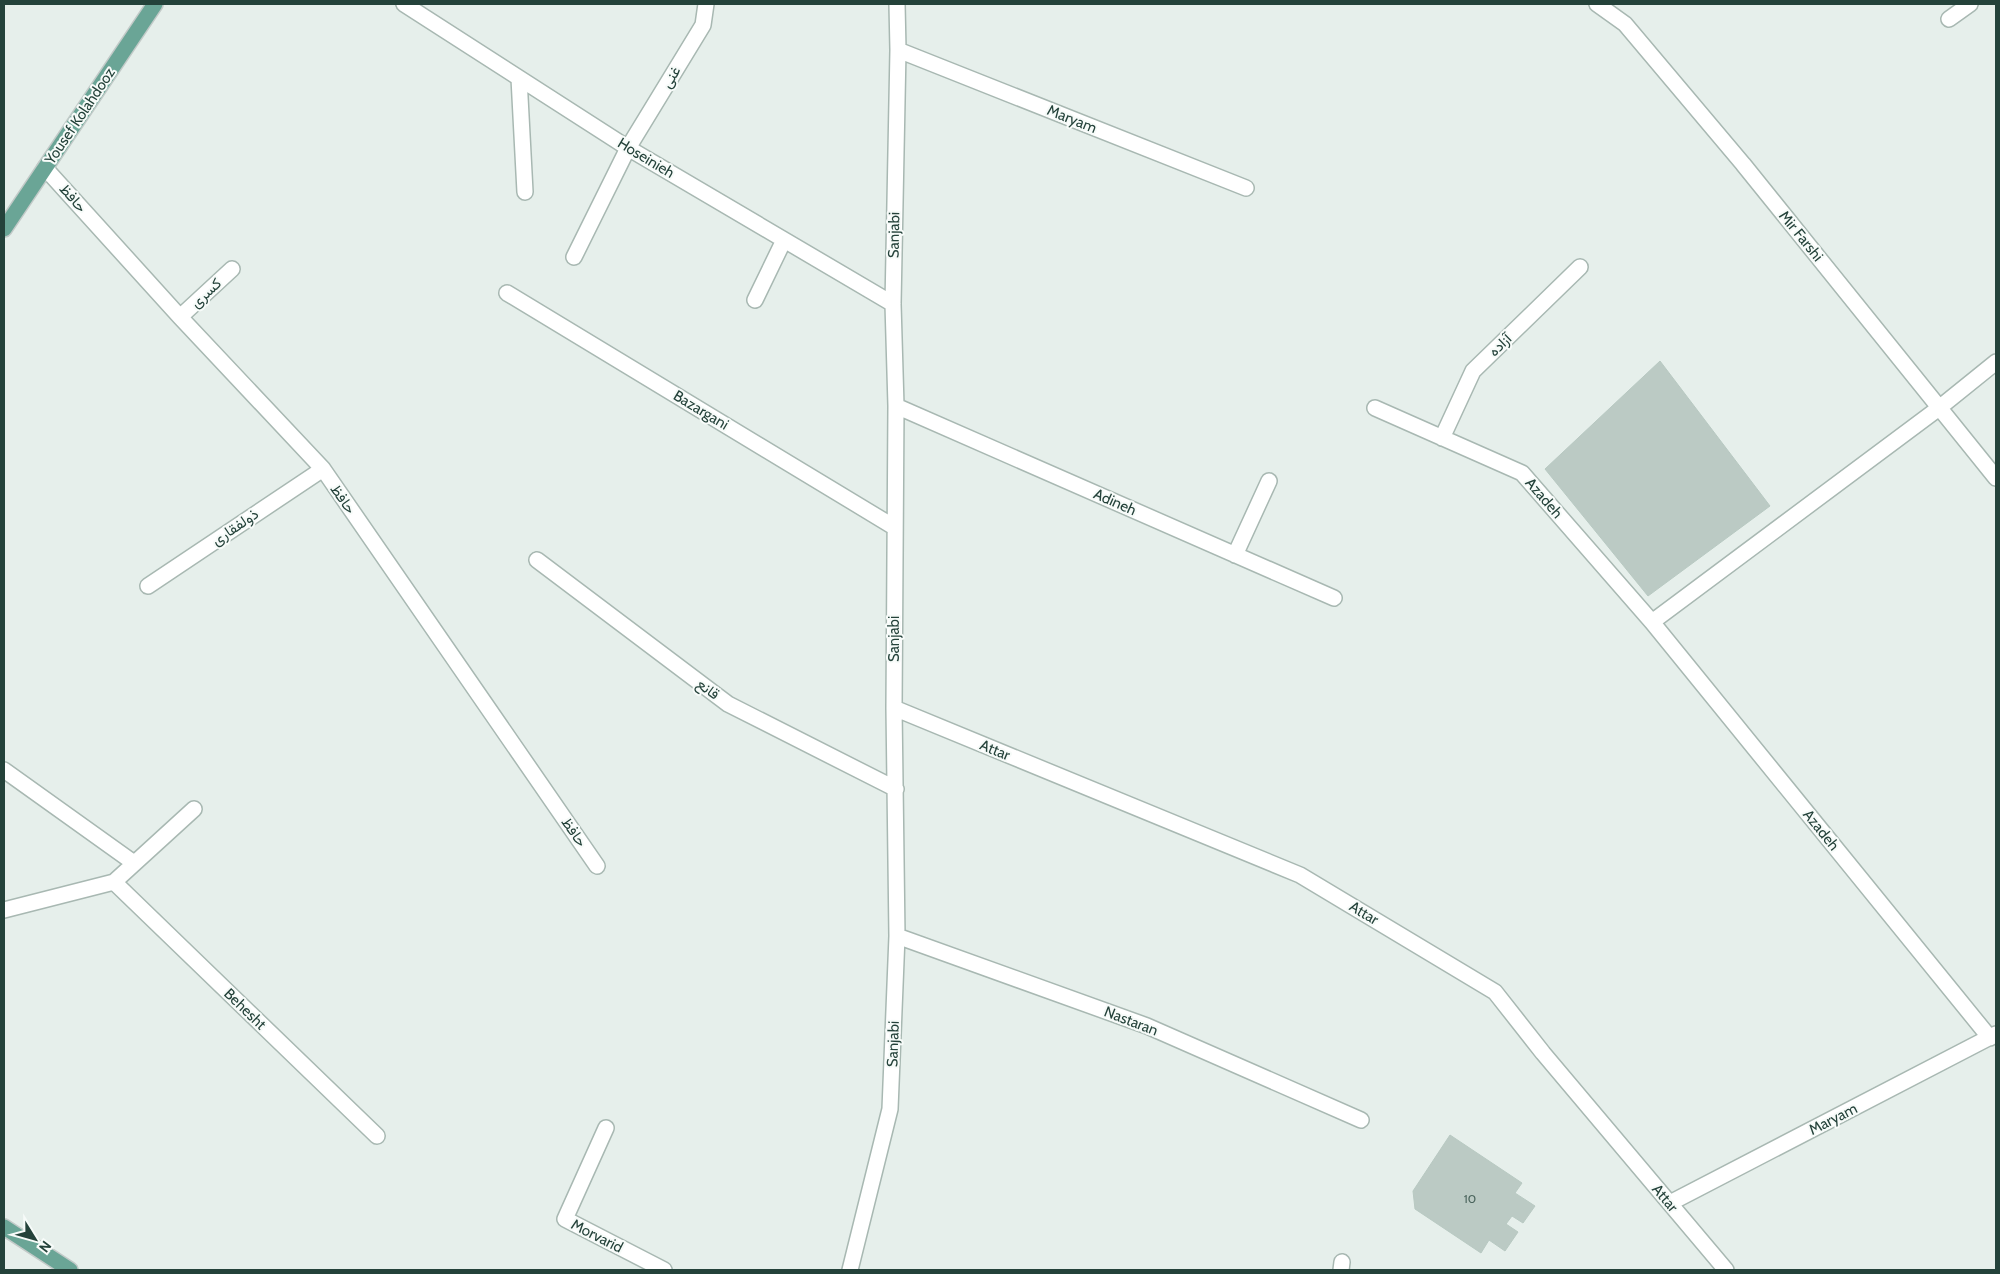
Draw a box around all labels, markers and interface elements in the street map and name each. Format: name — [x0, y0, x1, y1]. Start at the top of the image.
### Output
street label: غنی — [657, 62, 686, 92]
street label: Yousef Kolahdooz — [41, 64, 119, 168]
street label: Maryam — [1045, 101, 1099, 137]
street label: Hoseinieh — [614, 134, 678, 182]
street label: حافظ — [56, 180, 90, 216]
street label: Mir Farshi — [1775, 207, 1827, 265]
street label: Sanjabi — [885, 212, 903, 258]
street label: کسری — [187, 274, 226, 312]
street label: آزاده — [1485, 329, 1516, 360]
street label: Bazargani — [670, 386, 732, 434]
street label: Azadeh — [1522, 474, 1566, 522]
street label: حافظ — [326, 481, 360, 517]
street label: Adineh — [1091, 485, 1139, 519]
street label: ذولفقاری — [208, 505, 262, 550]
street label: Sanjabi — [885, 616, 903, 662]
street label: قانع — [692, 675, 723, 705]
street label: Attar — [977, 736, 1013, 764]
street label: Azadeh — [1799, 806, 1843, 854]
street label: حافظ — [557, 814, 591, 850]
street label: Attar — [1346, 897, 1382, 929]
street label: Behesht — [220, 985, 270, 1033]
street label: Nastaran — [1101, 1003, 1161, 1039]
street label: Sanjabi — [883, 1021, 903, 1067]
street label: Maryam — [1806, 1099, 1860, 1139]
street label: Attar — [1648, 1180, 1682, 1216]
house number: 10 — [1464, 1191, 1476, 1206]
north arrow — [10, 1214, 60, 1264]
street label: Morvarid — [568, 1215, 626, 1257]
text: N — [35, 1237, 56, 1256]

